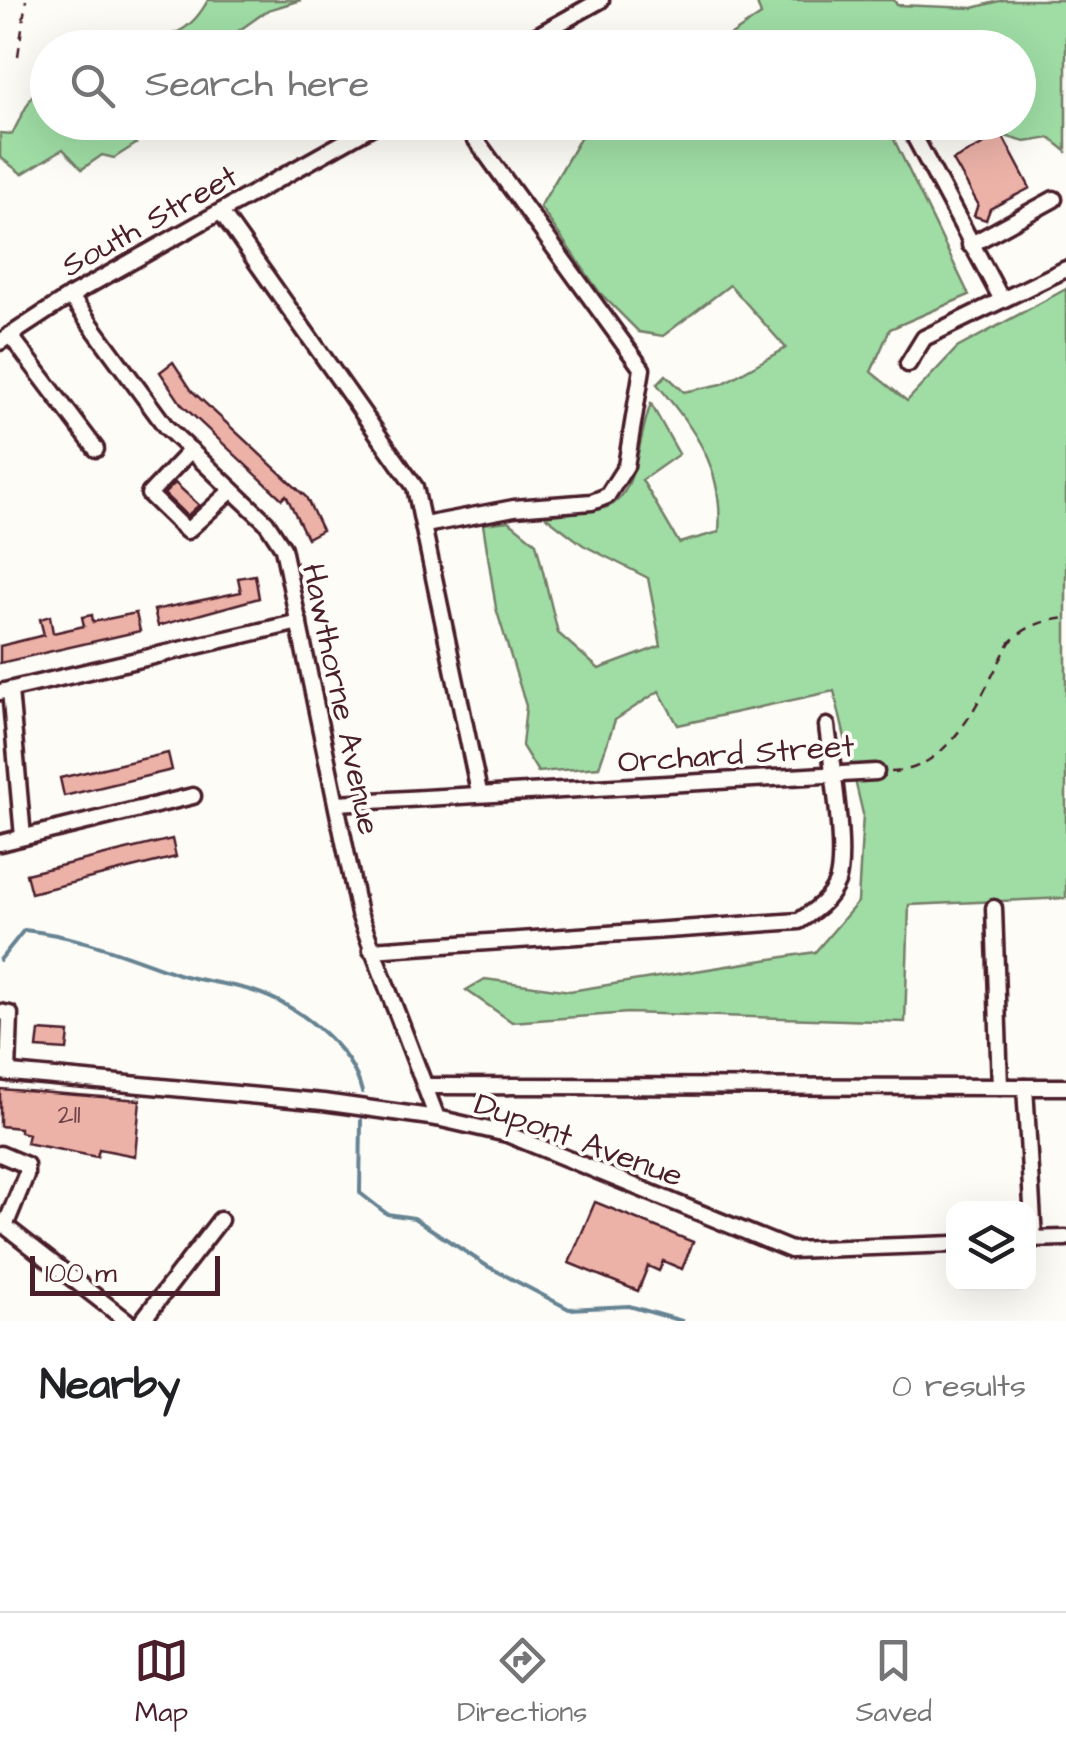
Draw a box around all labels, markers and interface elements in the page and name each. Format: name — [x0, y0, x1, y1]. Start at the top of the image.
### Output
search box — [30, 30, 1036, 140]
icon: search — [65, 58, 120, 113]
text: Search here — [145, 59, 369, 111]
street label: South Street — [53, 154, 246, 288]
street label: Hawthorne Avenue — [290, 560, 391, 839]
street label: Orchard Street — [616, 724, 856, 785]
street label: Dupont Avenue — [468, 1082, 689, 1199]
house number: 211 — [57, 1095, 81, 1134]
map controls — [946, 1201, 1036, 1291]
button: layers — [946, 1201, 1036, 1291]
scale bar — [30, 1251, 220, 1296]
text: 100 m — [45, 1254, 117, 1293]
text: Nearby — [40, 1357, 180, 1415]
text: 0 results — [892, 1364, 1026, 1409]
tab: Map — [134, 1633, 189, 1732]
tab: Directions — [457, 1633, 587, 1732]
tab: Saved — [856, 1633, 932, 1732]

